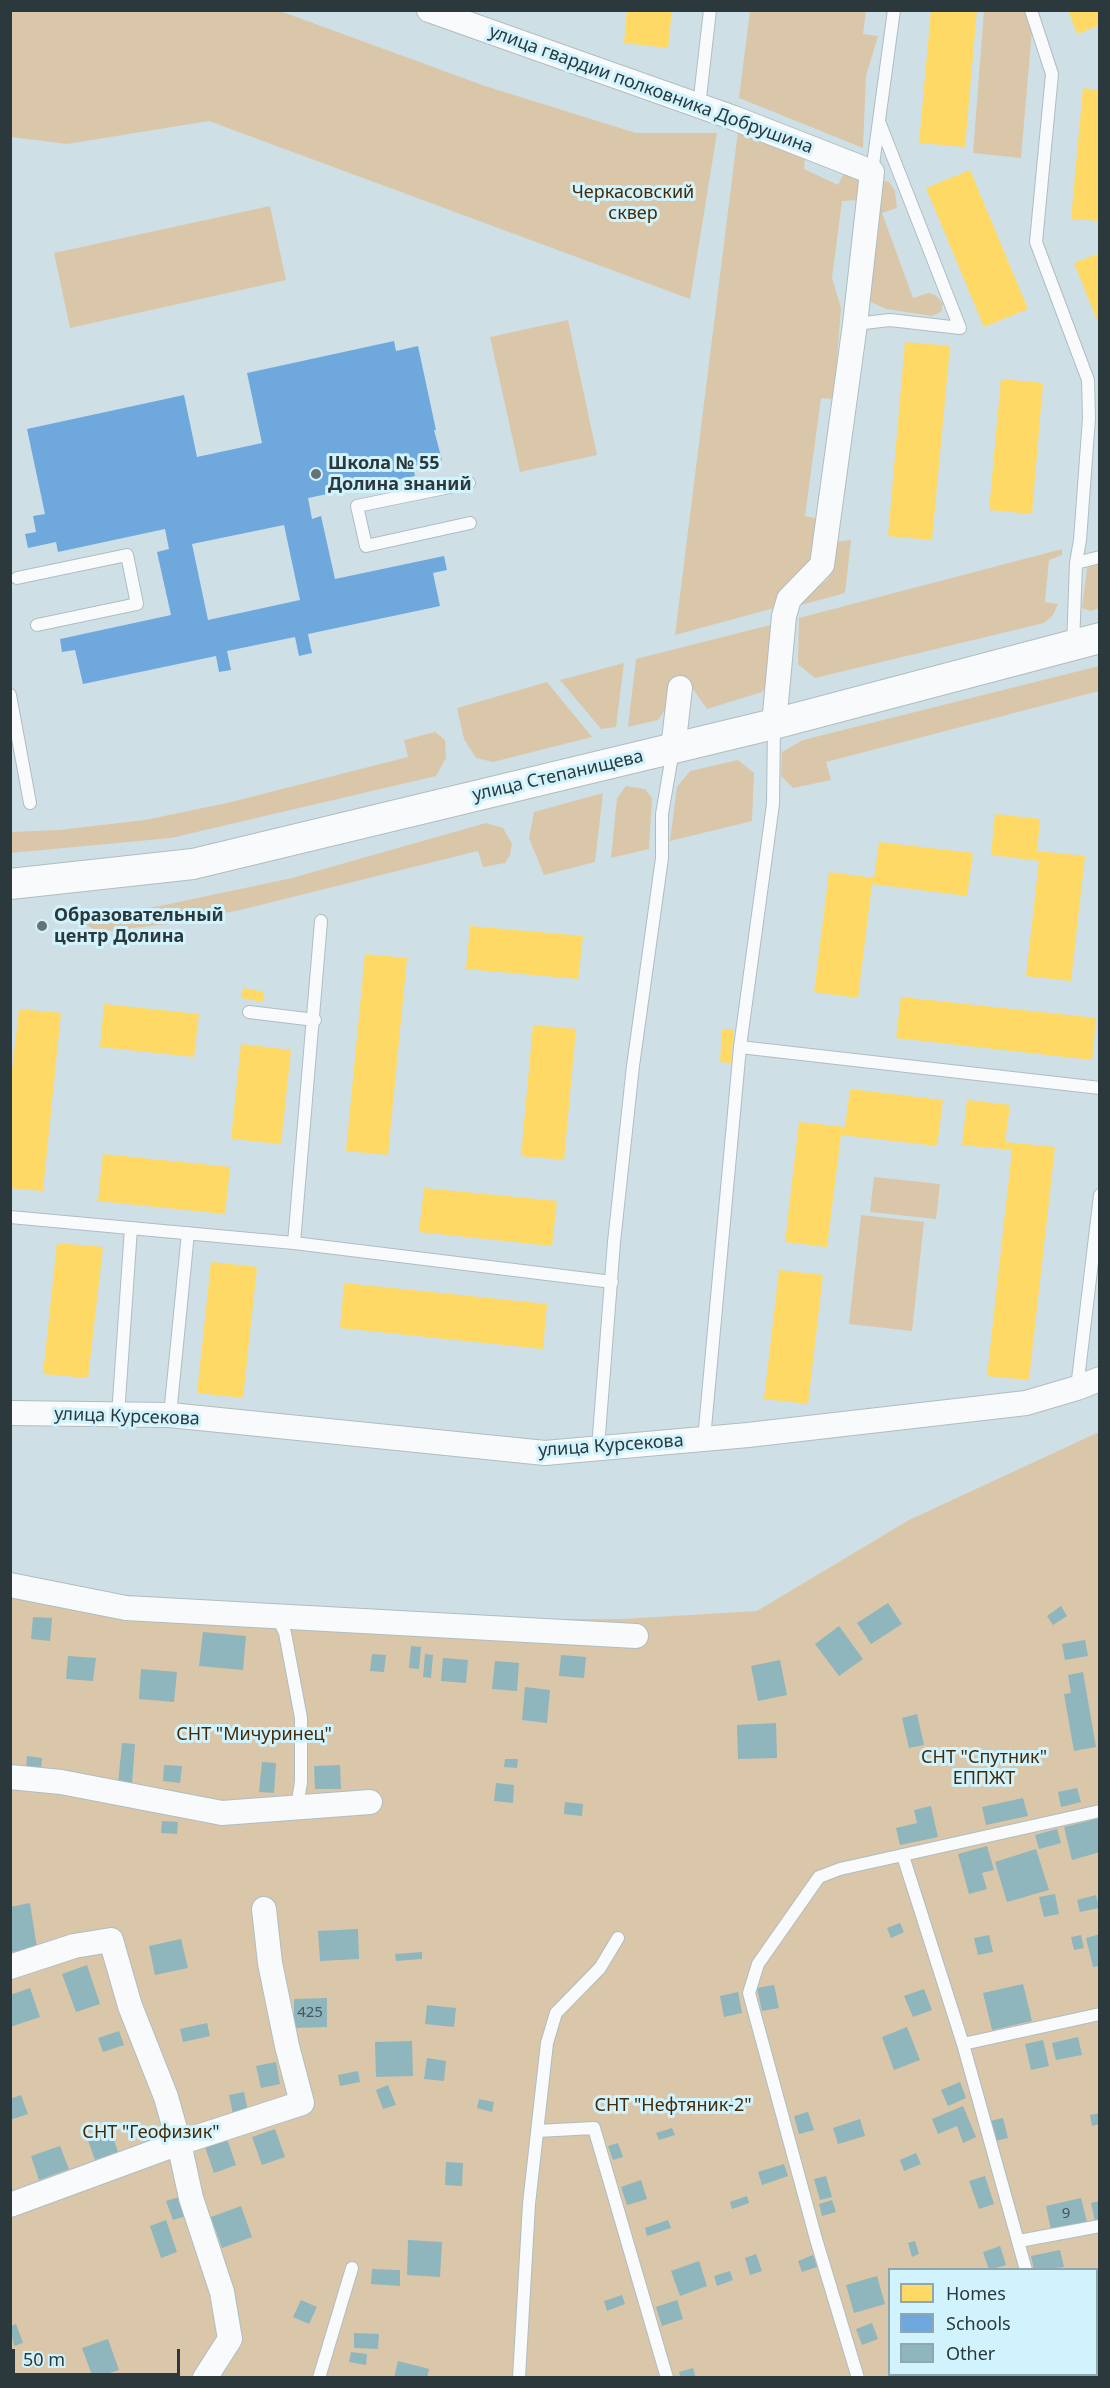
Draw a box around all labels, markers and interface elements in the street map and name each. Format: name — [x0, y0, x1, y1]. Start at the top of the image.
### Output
street label: улица гвардии полковника Добрушина — [486, 21, 816, 159]
park label: Черкасовский сквер — [572, 182, 694, 224]
place label: Школа № 55 Долина знаний — [328, 453, 472, 496]
marker: Школа № 55 Долина знаний — [309, 467, 323, 481]
street label: улица Степанищева — [470, 746, 646, 806]
place label: Образовательный центр Долина — [54, 905, 224, 948]
marker: Образовательный центр Долина — [35, 919, 49, 933]
street label: улица Курсекова — [54, 1404, 200, 1430]
street label: улица Курсекова — [538, 1430, 684, 1462]
park label: СНТ "Мичуринец" — [176, 1724, 332, 1746]
park label: СНТ "Спутник" ЕППЖТ — [921, 1747, 1047, 1790]
house number: 425 — [297, 2004, 323, 2022]
park label: СНТ "Нефтяник-2" — [594, 2095, 752, 2117]
park label: СНТ "Геофизик" — [82, 2122, 220, 2144]
house number: 9 — [1062, 2205, 1070, 2223]
legend — [888, 2268, 1098, 2376]
text: Homes — [946, 2281, 1006, 2305]
text: Schools — [946, 2311, 1011, 2335]
scale bar — [15, 2337, 183, 2375]
text: Other — [946, 2341, 995, 2365]
text: 50 m — [23, 2347, 65, 2371]

